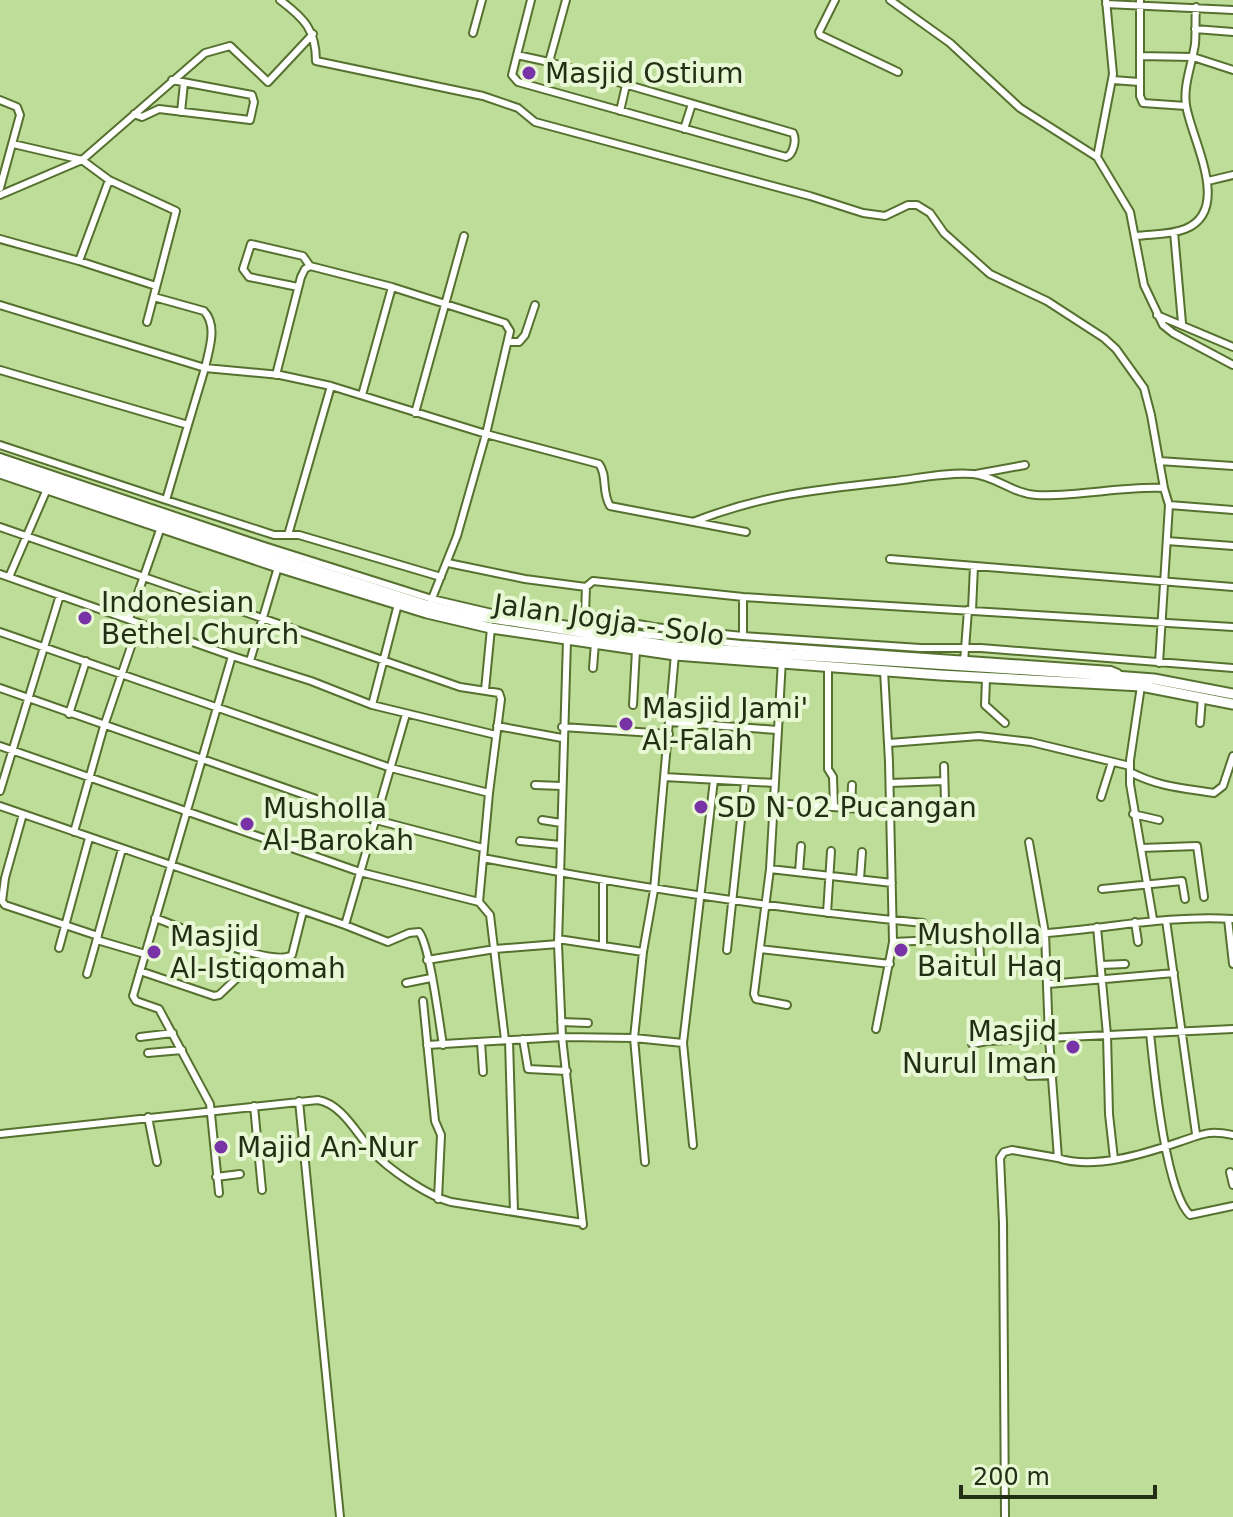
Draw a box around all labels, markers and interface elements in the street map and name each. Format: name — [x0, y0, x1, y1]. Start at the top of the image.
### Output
place label: Masjid Ostium — [545, 57, 744, 90]
marker: Masjid Ostium — [520, 64, 538, 82]
place label: Indonesian Bethel Church — [101, 586, 299, 651]
street label: Jalan Jogja - Solo — [489, 587, 727, 653]
marker: Indonesian Bethel Church — [76, 609, 94, 627]
place label: Masjid Jami' Al-Falah — [642, 692, 808, 757]
marker: Masjid Jami' Al-Falah — [617, 715, 635, 733]
place label: SD N 02 Pucangan — [717, 791, 977, 824]
place label: Musholla Al-Barokah — [263, 792, 414, 857]
marker: SD N 02 Pucangan — [692, 798, 710, 816]
marker: Musholla Al-Barokah — [238, 815, 256, 833]
place label: Musholla Baitul Haq — [917, 918, 1063, 983]
place label: Masjid Al-Istiqomah — [170, 920, 346, 985]
marker: Musholla Baitul Haq — [892, 941, 910, 959]
marker: Masjid Al-Istiqomah — [145, 943, 163, 961]
place label: Masjid Nurul Iman — [902, 1015, 1057, 1080]
marker: Masjid Nurul Iman — [1064, 1038, 1082, 1056]
place label: Majid An-Nur — [237, 1131, 418, 1164]
marker: Majid An-Nur — [212, 1138, 230, 1156]
scale bar — [961, 1449, 1155, 1499]
text: 200 m — [973, 1463, 1050, 1491]

